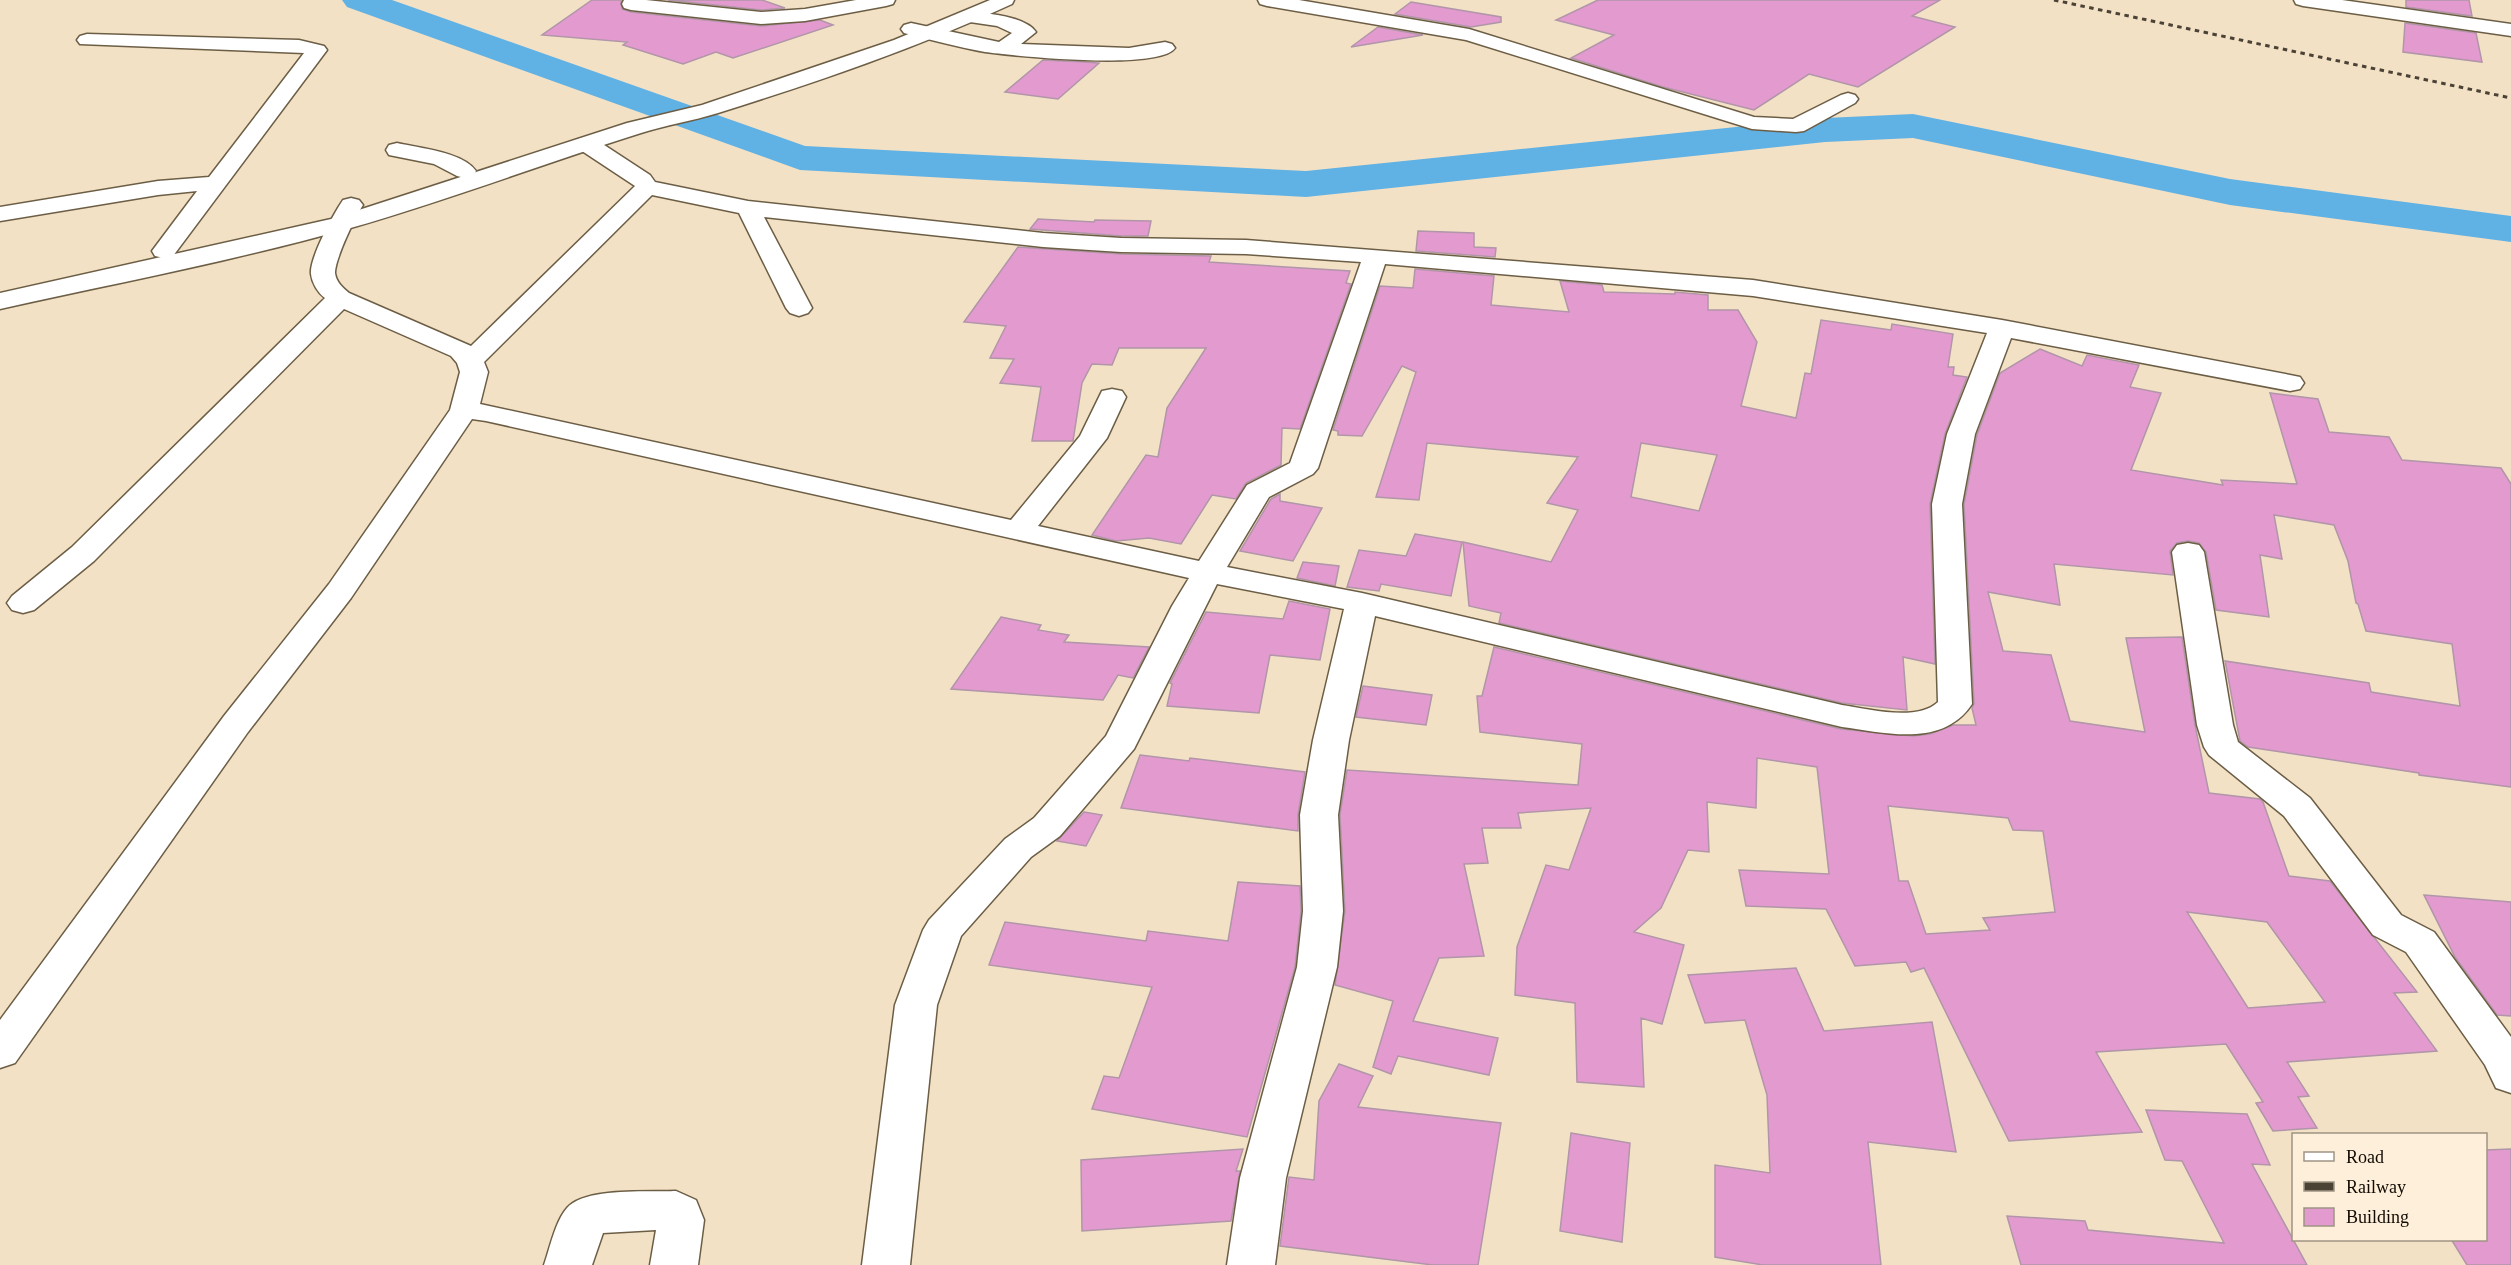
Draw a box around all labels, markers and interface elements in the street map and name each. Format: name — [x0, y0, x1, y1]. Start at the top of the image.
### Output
legend — [2292, 1133, 2487, 1241]
text: Road — [2346, 1147, 2384, 1167]
text: Railway — [2346, 1177, 2406, 1197]
text: Building — [2346, 1207, 2409, 1227]

